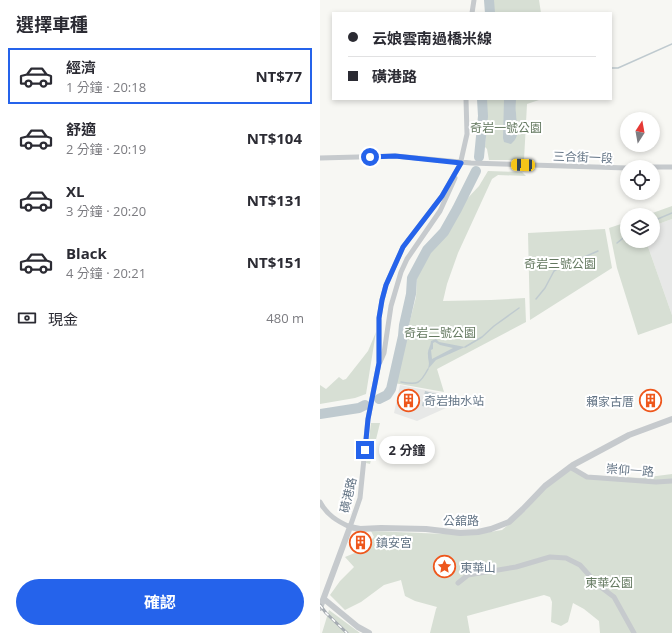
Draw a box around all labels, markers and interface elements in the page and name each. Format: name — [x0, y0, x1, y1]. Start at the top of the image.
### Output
text: 選擇車種 — [16, 12, 88, 36]
text: 云娘雲南過橋米線 — [372, 28, 492, 48]
text: 經濟 — [66, 57, 96, 77]
icon: car — [18, 58, 54, 94]
text: NT$77 — [255, 66, 302, 86]
text: 磺港路 — [372, 66, 417, 86]
text: 1 分鐘 · 20:18 — [66, 78, 146, 96]
north arrow — [620, 112, 660, 152]
map controls — [620, 112, 660, 248]
text: 舒適 — [66, 119, 96, 139]
park label: 奇岩一號公園 — [470, 119, 542, 136]
icon: car — [18, 120, 54, 156]
text: NT$104 — [247, 128, 302, 148]
text: 2 分鐘 · 20:19 — [66, 140, 146, 158]
street label: 三合街一段 — [553, 147, 613, 167]
route start — [361, 148, 379, 166]
car — [511, 159, 535, 171]
button: locate — [620, 160, 660, 200]
text: XL — [66, 181, 84, 201]
icon: car — [18, 182, 54, 218]
text: NT$131 — [247, 190, 302, 210]
text: 3 分鐘 · 20:20 — [66, 202, 146, 220]
button: layers — [620, 208, 660, 248]
text: Black — [66, 243, 107, 263]
icon: car — [18, 244, 54, 280]
text: NT$151 — [247, 252, 302, 272]
park label: 奇岩三號公園 — [524, 255, 596, 272]
text: 4 分鐘 · 20:21 — [66, 264, 146, 282]
icon: cash — [16, 307, 38, 329]
text: 現金 — [48, 309, 78, 329]
text: 480 m — [266, 309, 304, 327]
park label: 奇岩二號公園 — [404, 324, 476, 341]
building icon: 奇岩抽水站 — [395, 387, 421, 413]
building icon: 賴家古厝 — [637, 388, 663, 414]
place label: 奇岩抽水站 — [424, 392, 484, 409]
place label: 賴家古厝 — [586, 393, 634, 410]
callout: 2 分鐘 — [379, 436, 435, 464]
route end — [356, 441, 374, 459]
text: 2 分鐘 — [389, 441, 425, 459]
street label: 崇仰一路 — [605, 460, 655, 480]
street label: 磺港路 — [336, 476, 360, 514]
street label: 公舘路 — [443, 512, 479, 529]
building icon: 鎮安宮 — [347, 529, 373, 555]
place label: 鎮安宮 — [376, 534, 412, 551]
place icon: 東華山 — [432, 554, 458, 580]
place label: 東華山 — [460, 559, 496, 576]
park label: 東華公園 — [585, 574, 633, 591]
button: 確認 — [16, 579, 304, 625]

